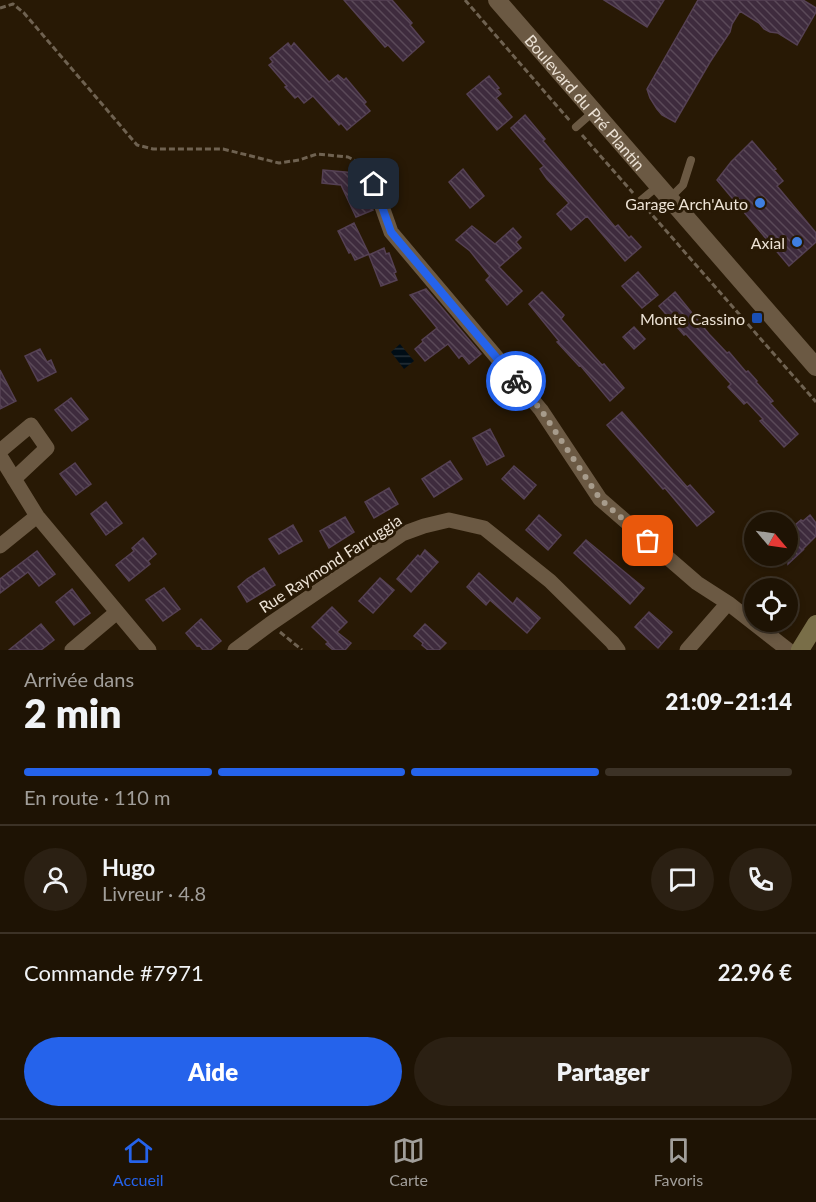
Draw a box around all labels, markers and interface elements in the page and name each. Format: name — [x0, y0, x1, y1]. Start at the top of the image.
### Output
street label: Boulevard du Pré Plantin — [522, 30, 650, 174]
pin — [348, 158, 399, 209]
icon: home — [357, 167, 390, 200]
place label: Garage Arch'Auto — [625, 194, 748, 213]
marker: Garage Arch'Auto — [753, 196, 767, 210]
place label: Axial — [751, 233, 785, 252]
marker: Axial — [790, 235, 804, 249]
place label: Monte Cassino — [640, 309, 745, 328]
marker: Monte Cassino — [750, 311, 764, 325]
courier — [486, 351, 546, 411]
icon: bike — [500, 365, 533, 398]
street label: Rue Raymond Farruggia — [255, 510, 405, 616]
north arrow — [744, 512, 798, 566]
map controls — [744, 512, 798, 632]
pin — [622, 515, 673, 566]
icon: bag — [631, 524, 664, 557]
button: locate — [744, 578, 798, 632]
text: Arrivée dans — [24, 667, 134, 691]
text: 21:09–21:14 — [666, 688, 792, 715]
text: 2 min — [24, 690, 121, 736]
text: En route · 110 m — [24, 785, 170, 809]
button: person — [24, 848, 87, 911]
button: chat — [651, 848, 714, 911]
button: phone — [729, 848, 792, 911]
text: Hugo — [102, 854, 155, 881]
text: Livreur · 4.8 — [102, 881, 206, 905]
text: Commande #7971 — [24, 959, 204, 986]
text: 22.96 € — [718, 959, 792, 986]
button: Aide — [24, 1037, 402, 1106]
button: Partager — [414, 1037, 792, 1106]
tab: Accueil — [113, 1134, 164, 1189]
tab: Carte — [389, 1134, 428, 1189]
tab: Favoris — [654, 1134, 703, 1189]

